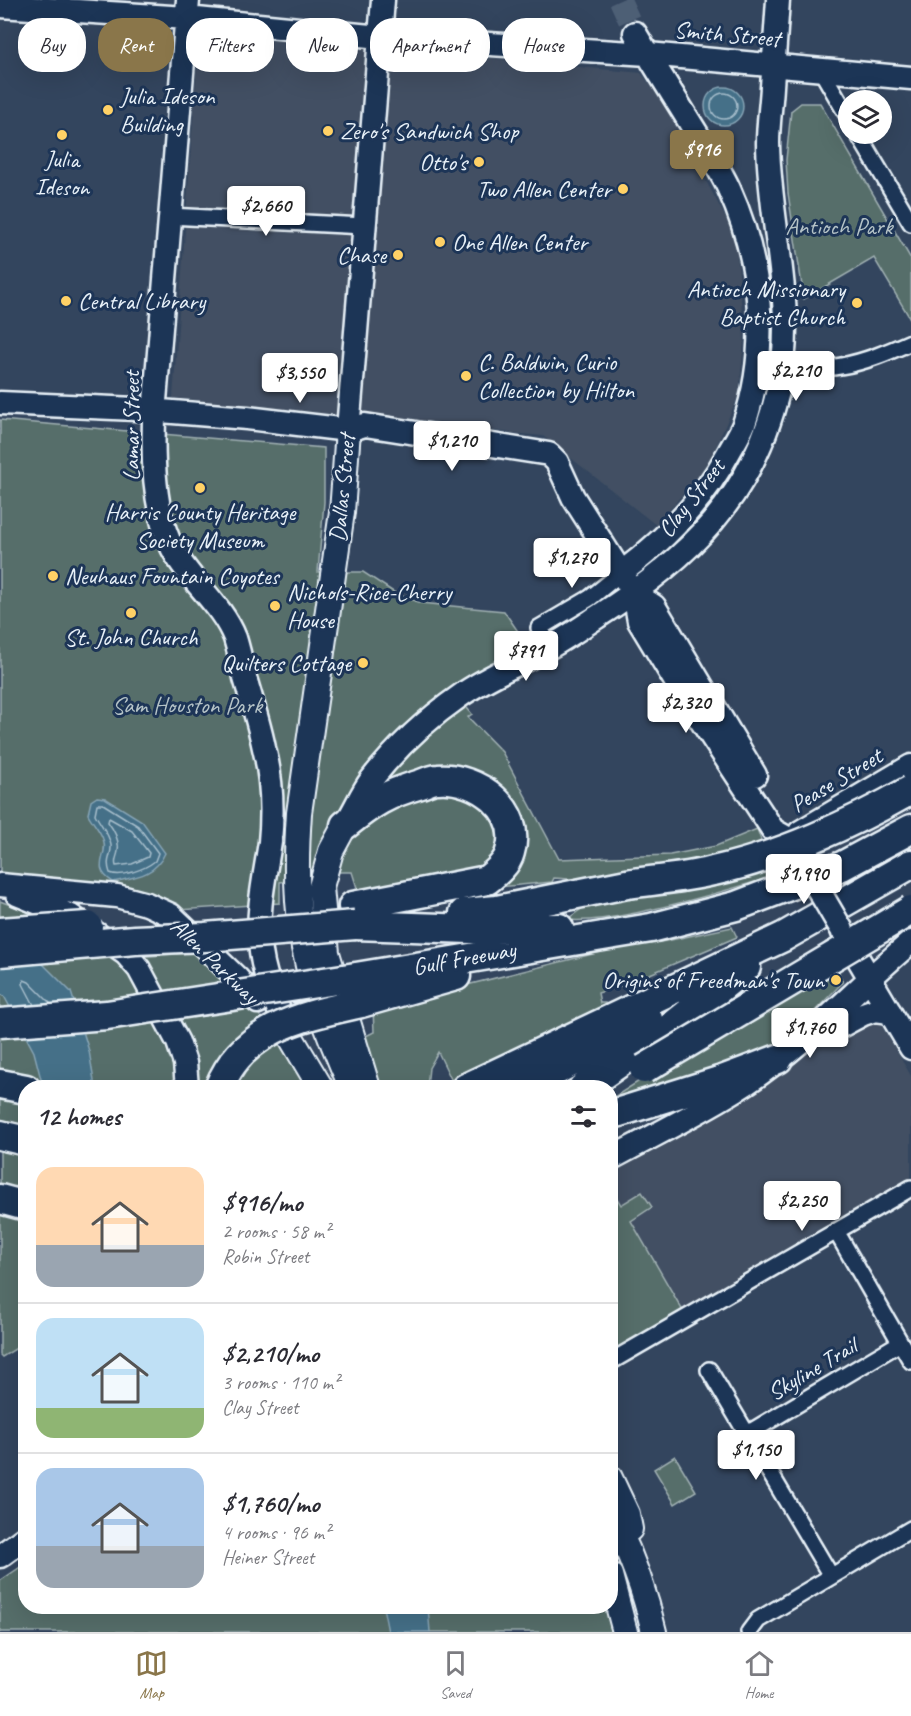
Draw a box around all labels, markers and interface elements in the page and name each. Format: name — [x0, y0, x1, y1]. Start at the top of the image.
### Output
street label: Smith Street — [673, 14, 784, 54]
chip: Buy — [18, 18, 86, 72]
chip: Rent — [98, 18, 174, 72]
chip: Filters — [186, 18, 274, 72]
chip: New — [286, 18, 358, 72]
chip: Apartment — [370, 18, 490, 72]
chip: House — [502, 18, 585, 72]
place label: Julia Ideson Building — [119, 81, 216, 139]
map controls — [838, 90, 892, 144]
button: layers — [838, 90, 892, 144]
marker: Julia Ideson Building — [101, 103, 115, 117]
place label: Zero's Sandwich Shop — [340, 116, 520, 146]
marker: Zero's Sandwich Shop — [321, 124, 335, 138]
marker: Julia Ideson — [55, 128, 69, 142]
pin: $916 — [666, 130, 738, 181]
text: $916 — [684, 137, 720, 162]
place label: Julia Ideson — [35, 144, 90, 202]
place label: Otto's — [419, 147, 470, 177]
marker: Otto's — [472, 155, 486, 169]
place label: Two Allen Center — [477, 174, 613, 204]
marker: Two Allen Center — [616, 182, 630, 196]
pin: $2,660 — [217, 186, 315, 237]
text: $2,660 — [241, 193, 291, 218]
park label: Antioch Park — [786, 211, 895, 241]
place label: One Allen Center — [452, 227, 590, 257]
marker: One Allen Center — [433, 235, 447, 249]
place label: Chase — [337, 240, 388, 270]
marker: Chase — [391, 248, 405, 262]
place label: Antioch Missionary Baptist Church — [687, 274, 847, 332]
place label: Central Library — [78, 286, 207, 316]
marker: Central Library — [59, 294, 73, 308]
marker: Antioch Missionary Baptist Church — [850, 296, 864, 310]
place label: C. Baldwin, Curio Collection by Hilton — [478, 347, 635, 405]
pin: $2,210 — [747, 351, 845, 402]
pin: $3,550 — [251, 353, 349, 404]
text: $2,210 — [772, 358, 820, 383]
text: $3,550 — [276, 360, 324, 385]
street label: Lamar Street — [116, 369, 146, 481]
marker: C. Baldwin, Curio Collection by Hilton — [459, 369, 473, 383]
pin: $1,210 — [403, 421, 501, 472]
text: $1,210 — [428, 428, 476, 453]
street label: Dallas Street — [322, 430, 362, 543]
street label: Clay Street — [651, 451, 732, 543]
marker: Harris County Heritage Society Museum — [193, 481, 207, 495]
place label: Harris County Heritage Society Museum — [105, 497, 297, 555]
pin: $1,270 — [523, 538, 621, 589]
text: $1,270 — [548, 545, 596, 570]
place label: Neuhaus Fountain Coyotes — [65, 561, 280, 591]
marker: Neuhaus Fountain Coyotes — [46, 569, 60, 583]
place label: Nichols-Rice-Cherry House — [287, 577, 453, 635]
marker: Nichols-Rice-Cherry House — [268, 599, 282, 613]
marker: St. John Church — [124, 606, 138, 620]
place label: St. John Church — [64, 622, 199, 652]
pin: $791 — [490, 631, 562, 682]
text: $791 — [508, 638, 544, 663]
place label: Quilters Cottage — [222, 648, 353, 678]
marker: Quilters Cottage — [356, 656, 370, 670]
pin: $2,320 — [637, 683, 735, 734]
park label: Sam Houston Park — [112, 690, 264, 720]
text: $2,320 — [662, 690, 710, 715]
street label: Pease Street — [785, 740, 889, 819]
pin: $1,990 — [755, 854, 853, 905]
text: $1,990 — [780, 861, 828, 886]
street label: Allen Parkway — [164, 911, 267, 1012]
street label: Gulf Freeway — [410, 934, 520, 982]
place label: Origins of Freedman's Town — [603, 965, 825, 995]
marker: Origins of Freedman's Town — [829, 973, 843, 987]
pin: $1,760 — [761, 1008, 859, 1059]
text: $1,760 — [785, 1015, 835, 1040]
text: 12 homes — [36, 1100, 121, 1133]
icon: filters — [567, 1100, 600, 1133]
pin: $2,250 — [753, 1181, 851, 1232]
text: $916/mo — [222, 1186, 302, 1219]
text: $2,250 — [778, 1188, 826, 1213]
icon: home — [84, 1191, 156, 1263]
text: 2 rooms · 58 m² — [222, 1219, 330, 1244]
text: Robin Street — [222, 1244, 309, 1269]
street label: Skyline Trail — [762, 1329, 865, 1407]
text: $2,210/mo — [222, 1337, 319, 1370]
icon: home — [84, 1342, 156, 1414]
text: 3 rooms · 110 m² — [222, 1370, 339, 1395]
text: Clay Street — [222, 1395, 298, 1420]
pin: $1,150 — [707, 1430, 805, 1481]
text: $1,150 — [732, 1437, 780, 1462]
text: $1,760/mo — [222, 1487, 319, 1520]
icon: home — [84, 1492, 156, 1564]
text: 4 rooms · 96 m² — [222, 1520, 330, 1545]
text: Heiner Street — [222, 1545, 314, 1570]
tab: Map — [135, 1647, 168, 1703]
tab: Saved — [439, 1647, 472, 1703]
tab: Home — [743, 1647, 776, 1703]

